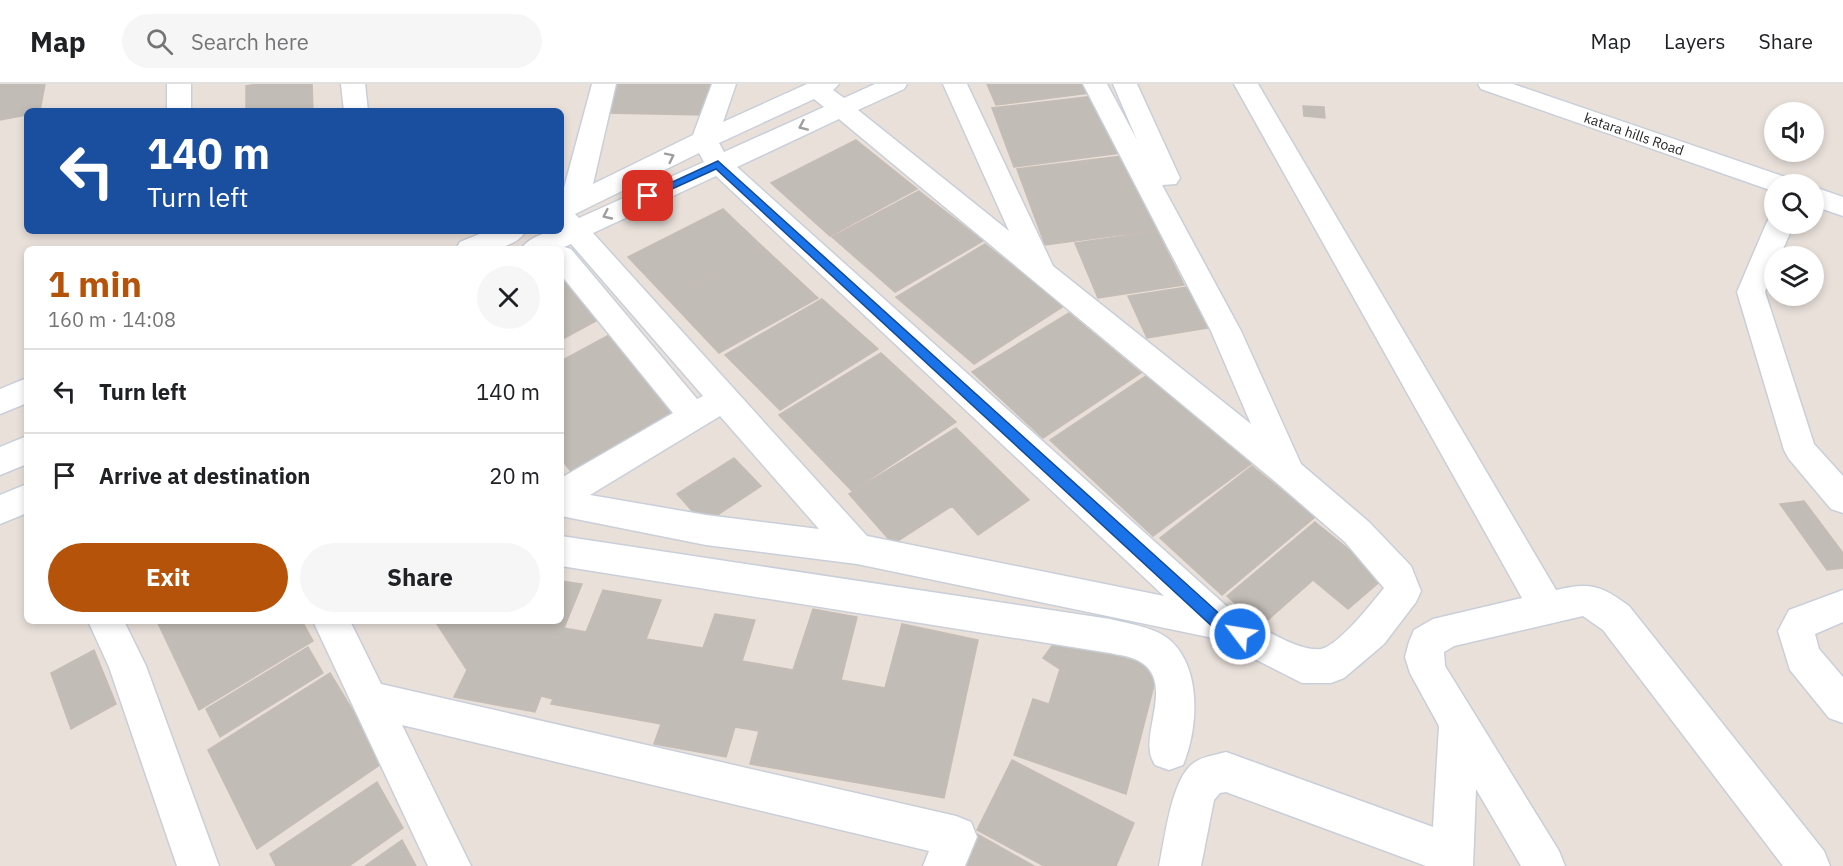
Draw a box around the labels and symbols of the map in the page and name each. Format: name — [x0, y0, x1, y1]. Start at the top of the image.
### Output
street label: katara hills Road — [1582, 109, 1686, 159]
one-way arrow — [799, 119, 810, 131]
one-way arrow — [664, 152, 675, 164]
pin — [622, 170, 673, 221]
one-way arrow — [602, 208, 613, 220]
position arrow — [1208, 602, 1272, 666]

